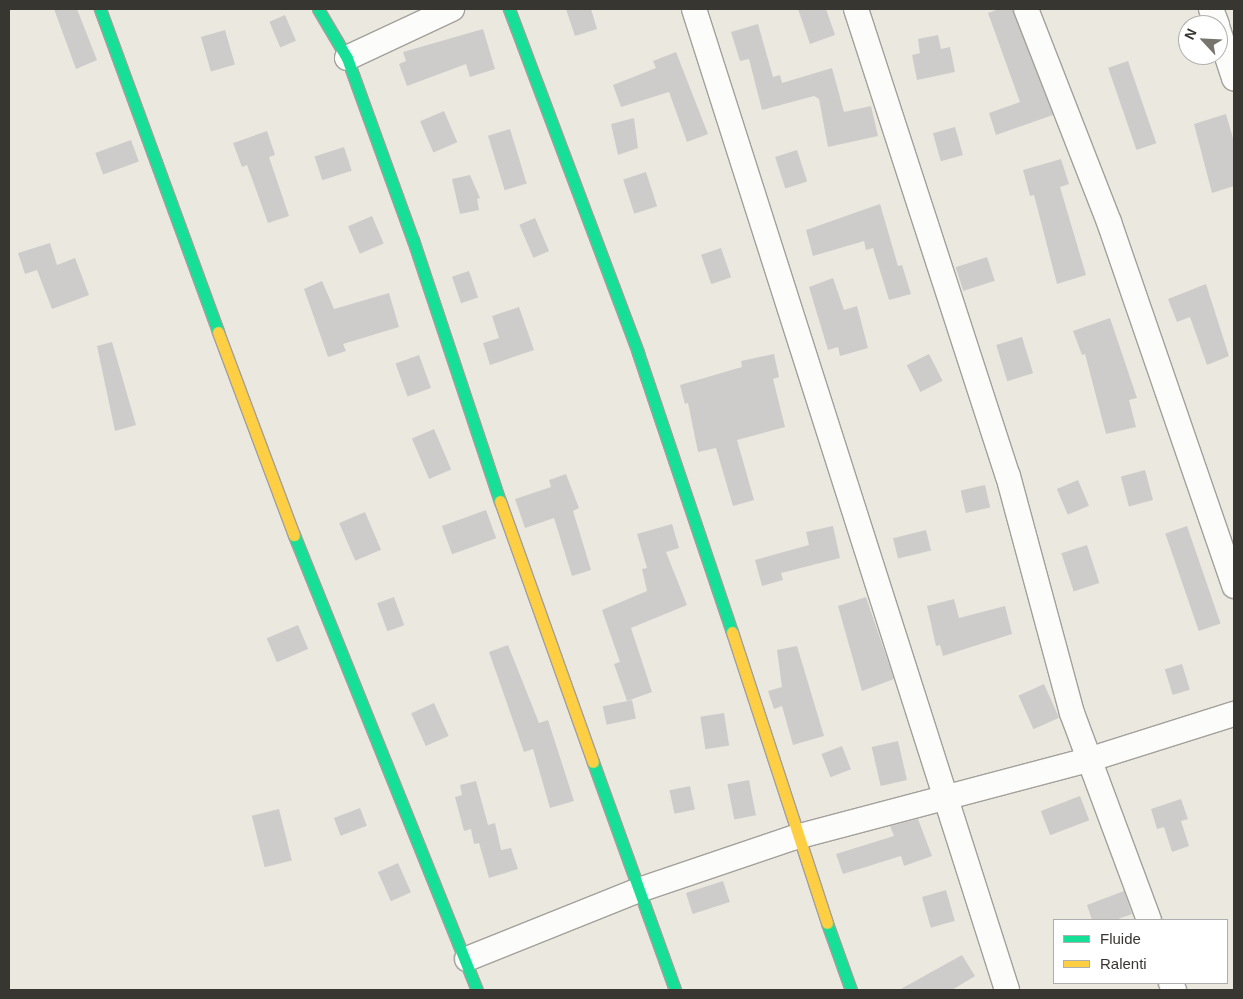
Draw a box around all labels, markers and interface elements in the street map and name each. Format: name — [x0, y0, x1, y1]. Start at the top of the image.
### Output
north arrow — [1178, 15, 1228, 65]
text: N — [1181, 26, 1200, 42]
legend — [1053, 919, 1228, 984]
text: Fluide — [1100, 930, 1141, 947]
text: Ralenti — [1100, 955, 1147, 972]

